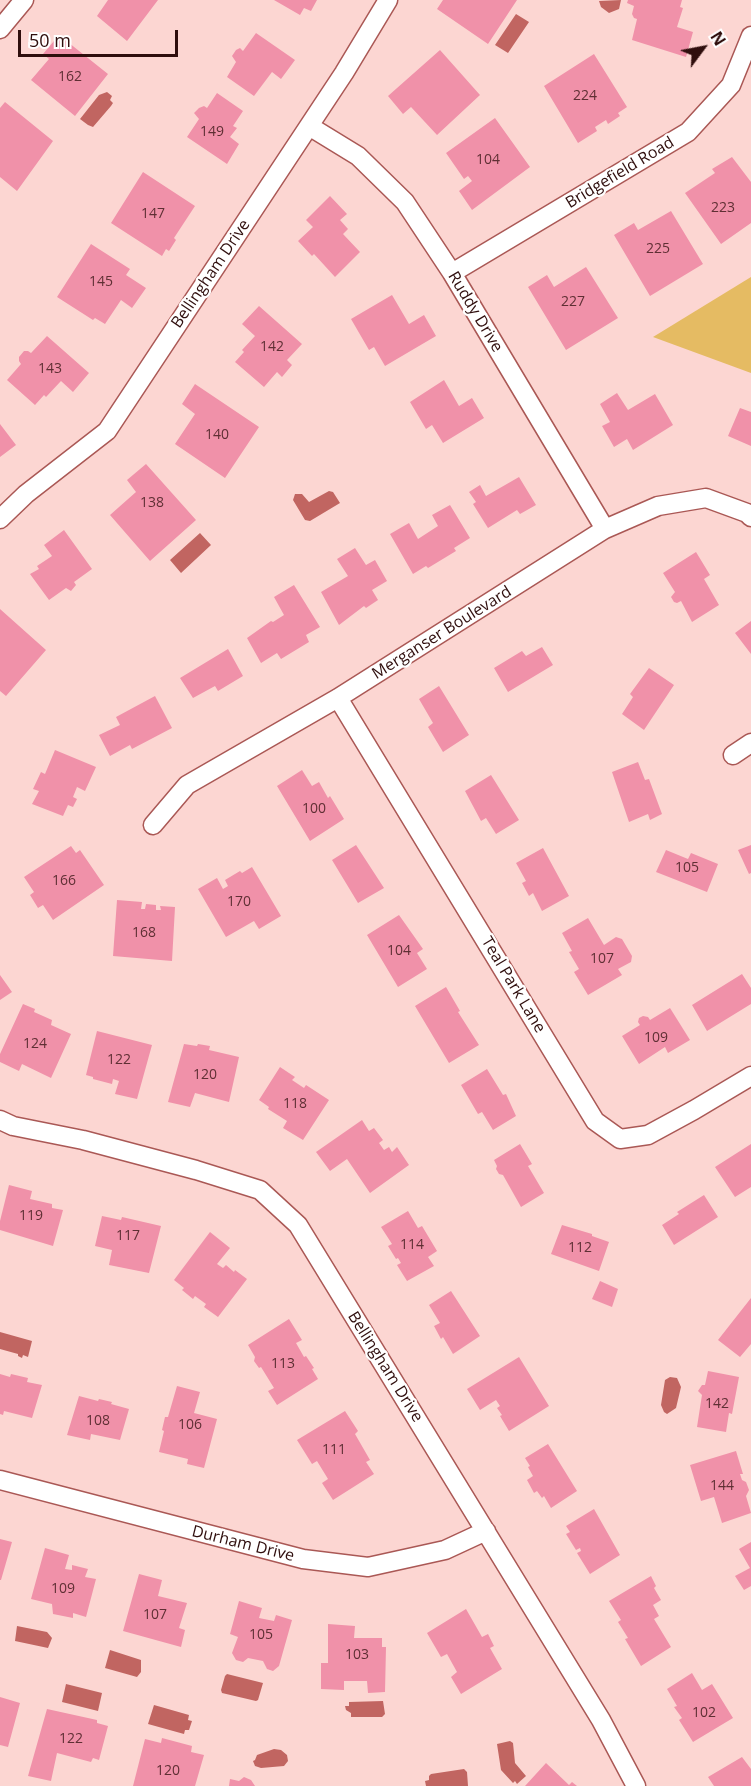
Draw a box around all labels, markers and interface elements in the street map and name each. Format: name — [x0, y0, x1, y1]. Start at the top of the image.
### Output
scale bar — [21, 18, 182, 56]
north arrow — [673, 18, 733, 78]
text: N — [705, 27, 731, 50]
text: 50 m — [29, 28, 71, 52]
house number: 162 — [58, 69, 82, 85]
house number: 224 — [573, 88, 597, 104]
house number: 149 — [200, 124, 224, 140]
street label: Bridgefield Road — [562, 133, 678, 213]
house number: 104 — [476, 152, 500, 168]
house number: 223 — [711, 200, 735, 216]
house number: 147 — [141, 206, 165, 222]
street label: Bellingham Drive — [168, 216, 254, 332]
house number: 225 — [646, 241, 670, 257]
street label: Ruddy Drive — [443, 268, 507, 356]
house number: 145 — [89, 274, 113, 290]
house number: 227 — [561, 294, 585, 310]
house number: 142 — [260, 339, 284, 355]
house number: 143 — [38, 361, 62, 377]
house number: 140 — [205, 427, 229, 443]
house number: 138 — [140, 495, 164, 511]
street label: Merganser Boulevard — [369, 582, 515, 684]
house number: 100 — [302, 801, 326, 817]
house number: 105 — [675, 860, 699, 876]
house number: 166 — [52, 873, 76, 889]
house number: 170 — [227, 894, 251, 910]
house number: 168 — [132, 925, 156, 941]
street label: Teal Park Lane — [477, 934, 549, 1036]
house number: 104 — [387, 943, 411, 959]
house number: 107 — [590, 951, 614, 967]
house number: 109 — [644, 1030, 668, 1046]
house number: 124 — [23, 1036, 47, 1052]
house number: 122 — [107, 1052, 131, 1068]
house number: 120 — [193, 1067, 217, 1083]
house number: 118 — [283, 1096, 307, 1112]
house number: 119 — [19, 1208, 43, 1224]
house number: 117 — [116, 1228, 140, 1244]
house number: 114 — [400, 1237, 424, 1253]
house number: 112 — [568, 1240, 592, 1256]
street label: Bellingham Drive — [343, 1308, 427, 1426]
house number: 113 — [271, 1356, 295, 1372]
house number: 142 — [705, 1396, 729, 1412]
house number: 108 — [86, 1413, 110, 1429]
house number: 106 — [178, 1417, 202, 1433]
house number: 111 — [322, 1442, 346, 1458]
house number: 144 — [710, 1478, 734, 1494]
street label: Durham Drive — [190, 1522, 296, 1566]
house number: 109 — [51, 1581, 75, 1597]
house number: 107 — [143, 1607, 167, 1623]
house number: 105 — [249, 1627, 273, 1643]
house number: 103 — [345, 1647, 369, 1663]
house number: 102 — [692, 1705, 716, 1721]
house number: 122 — [59, 1731, 83, 1747]
house number: 120 — [156, 1763, 180, 1779]

